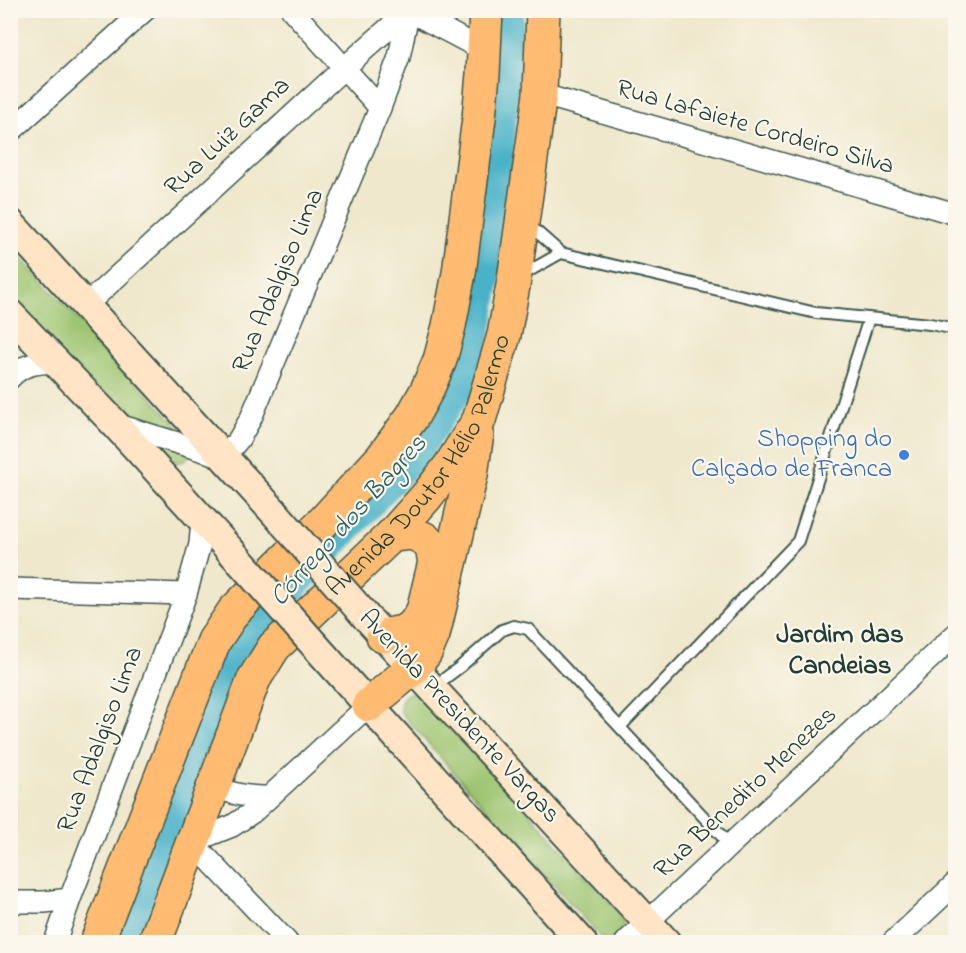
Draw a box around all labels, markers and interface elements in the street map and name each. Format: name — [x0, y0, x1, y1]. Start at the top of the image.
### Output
street label: Rua Luiz Gama — [156, 68, 300, 206]
street label: Rua Lafaiete Cordeiro Silva — [612, 70, 898, 186]
street label: Rua Adalgiso Lima — [223, 183, 335, 379]
street label: Avenida Doutor Hélio Palermo — [318, 330, 522, 606]
place label: Shopping do Calçado de Franca — [691, 421, 892, 489]
water label: Córrego dos Bagres — [261, 426, 438, 616]
marker: Shopping do Calçado de Franca — [897, 448, 911, 462]
street label: Avenida Presidente Vargas — [349, 601, 569, 833]
district label: Jardim das Candeias — [776, 616, 904, 686]
street label: Rua Adalgiso Lima — [48, 641, 154, 839]
street label: Rua Benedito Menezes — [646, 698, 846, 888]

